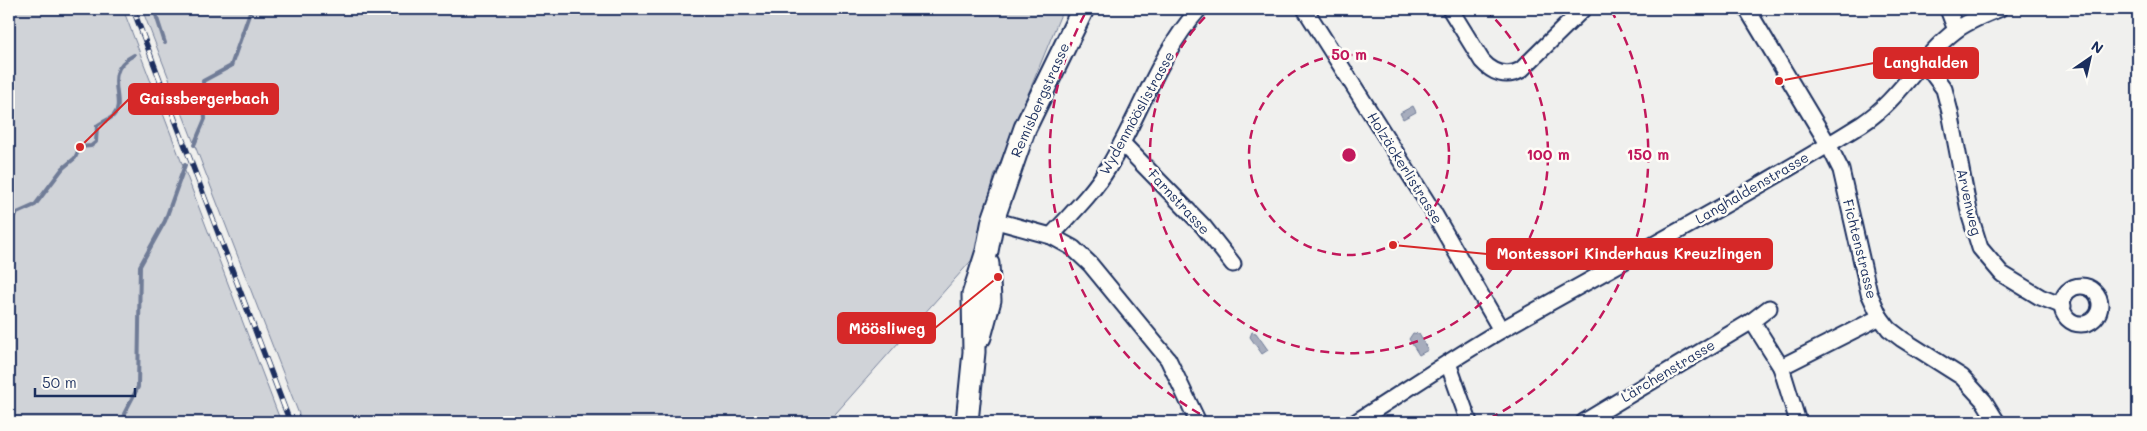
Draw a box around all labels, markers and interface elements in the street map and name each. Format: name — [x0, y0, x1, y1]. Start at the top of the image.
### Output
north arrow — [2064, 32, 2114, 82]
text: N — [2088, 36, 2107, 58]
street label: Remisbergstrasse — [1006, 39, 1073, 160]
text: 50 m — [1331, 44, 1367, 64]
street label: Wydenmööslistrasse — [1095, 48, 1178, 178]
callout: Langhalden — [1874, 48, 1978, 78]
text: Langhalden — [1884, 52, 1968, 72]
callout: Gaissbergerbach — [129, 84, 278, 114]
text: Gaissbergerbach — [139, 88, 269, 108]
street label: Holzäckerlistrasse — [1363, 108, 1448, 227]
text: 100 m — [1526, 144, 1570, 164]
text: 150 m — [1627, 144, 1669, 164]
centre of rings — [1340, 146, 1358, 164]
street label: Langhaldenstrasse — [1691, 147, 1812, 228]
street label: Farnstrasse — [1144, 165, 1214, 238]
street label: Arvenweg — [1953, 167, 1986, 237]
street label: Fichtenstrasse — [1839, 197, 1882, 301]
callout: Montessori Kinderhaus Kreuzlingen — [1487, 239, 1772, 269]
text: Montessori Kinderhaus Kreuzlingen — [1496, 243, 1762, 263]
callout: Möösliweg — [838, 313, 935, 343]
text: Möösliweg — [849, 318, 925, 338]
street label: Lärchenstrasse — [1617, 335, 1718, 406]
scale bar — [35, 366, 135, 398]
text: 50 m — [42, 372, 77, 392]

